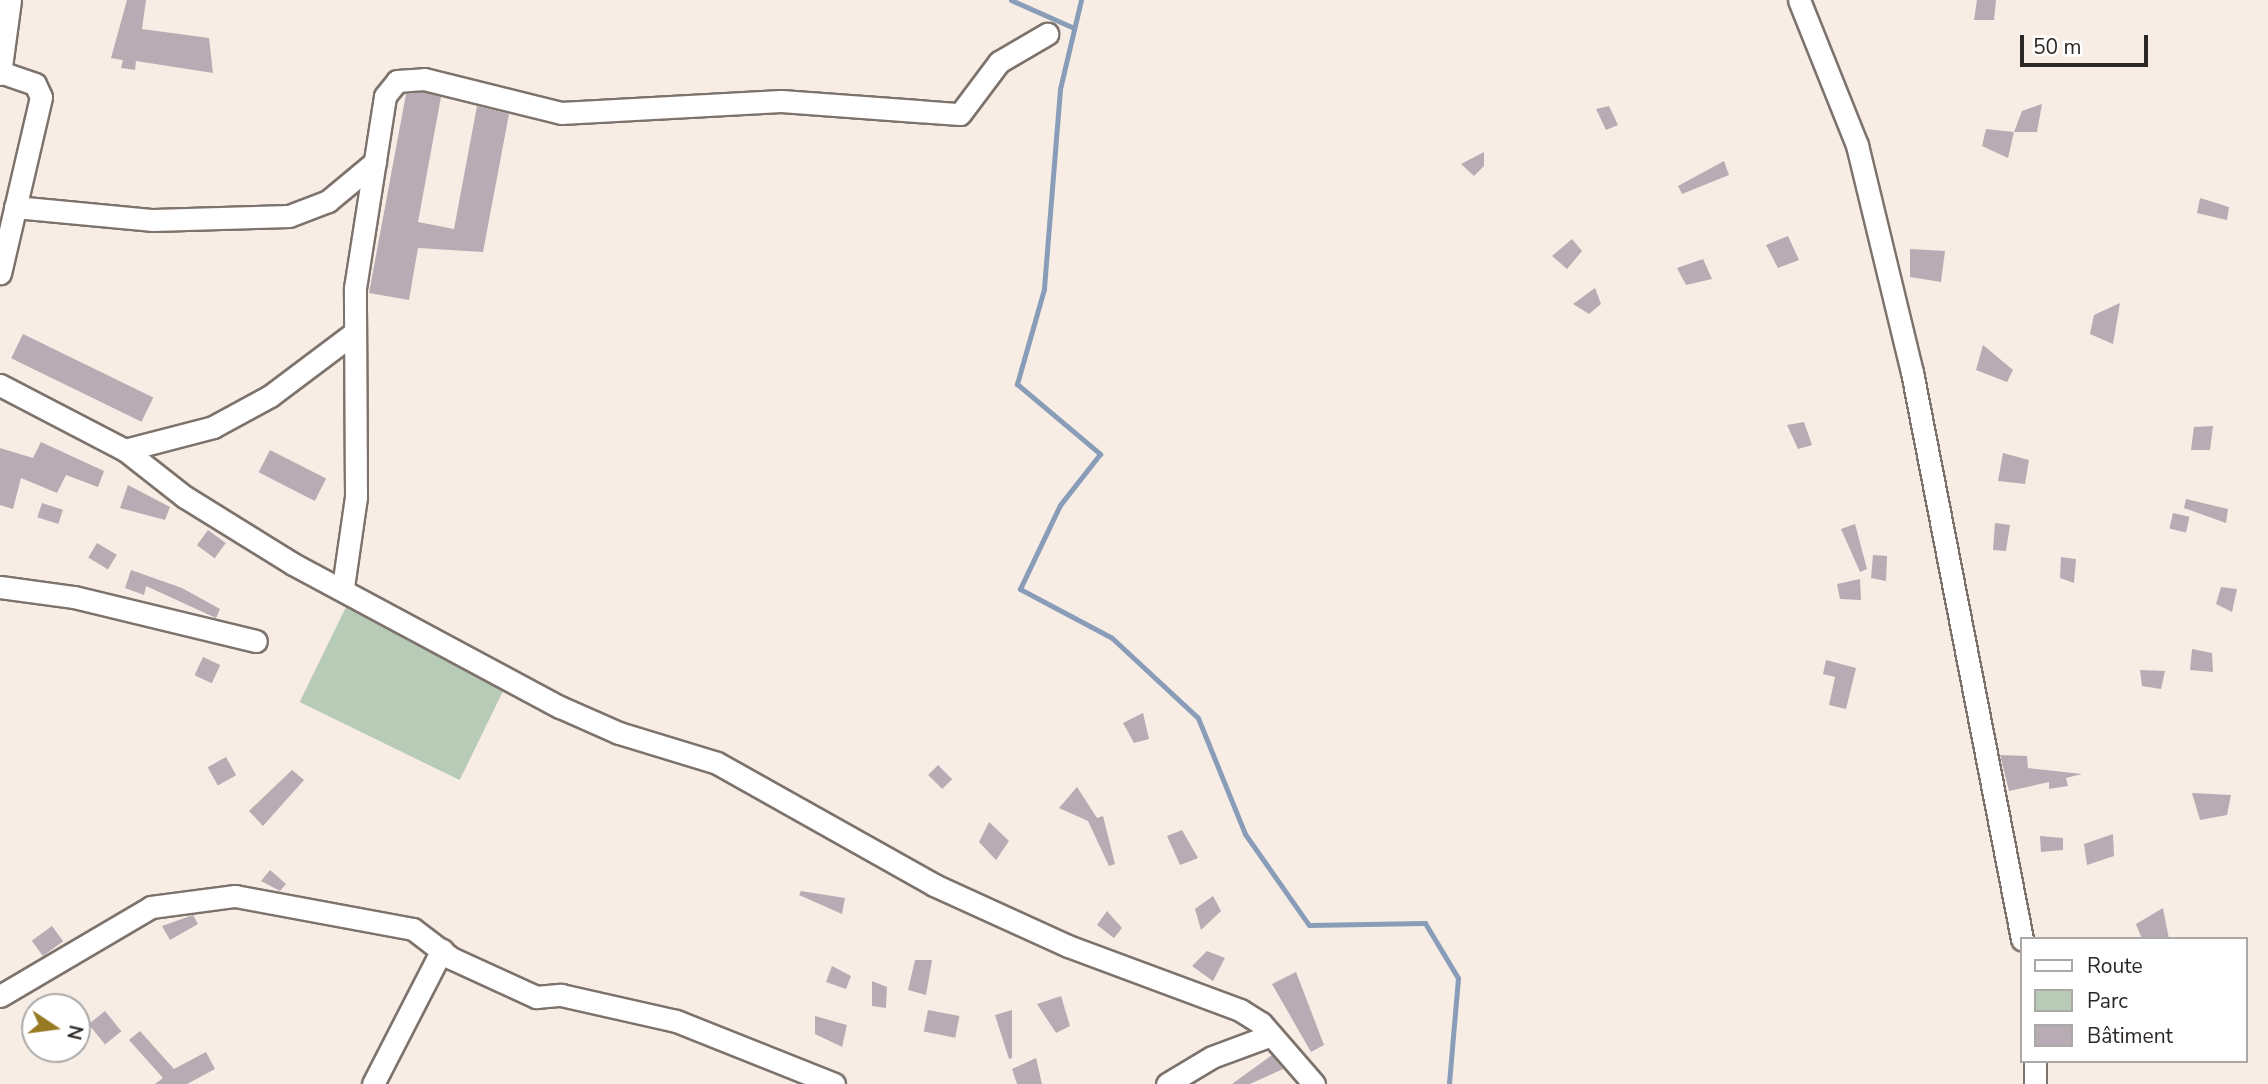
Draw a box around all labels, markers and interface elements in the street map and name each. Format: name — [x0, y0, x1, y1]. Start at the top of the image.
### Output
scale bar — [2023, 21, 2151, 65]
text: 50 m — [2033, 33, 2082, 61]
legend — [2020, 937, 2247, 1063]
text: Route — [2087, 952, 2143, 980]
text: Parc — [2087, 987, 2128, 1015]
north arrow — [21, 993, 91, 1063]
text: N — [60, 1022, 89, 1042]
text: Bâtiment — [2087, 1022, 2173, 1050]

